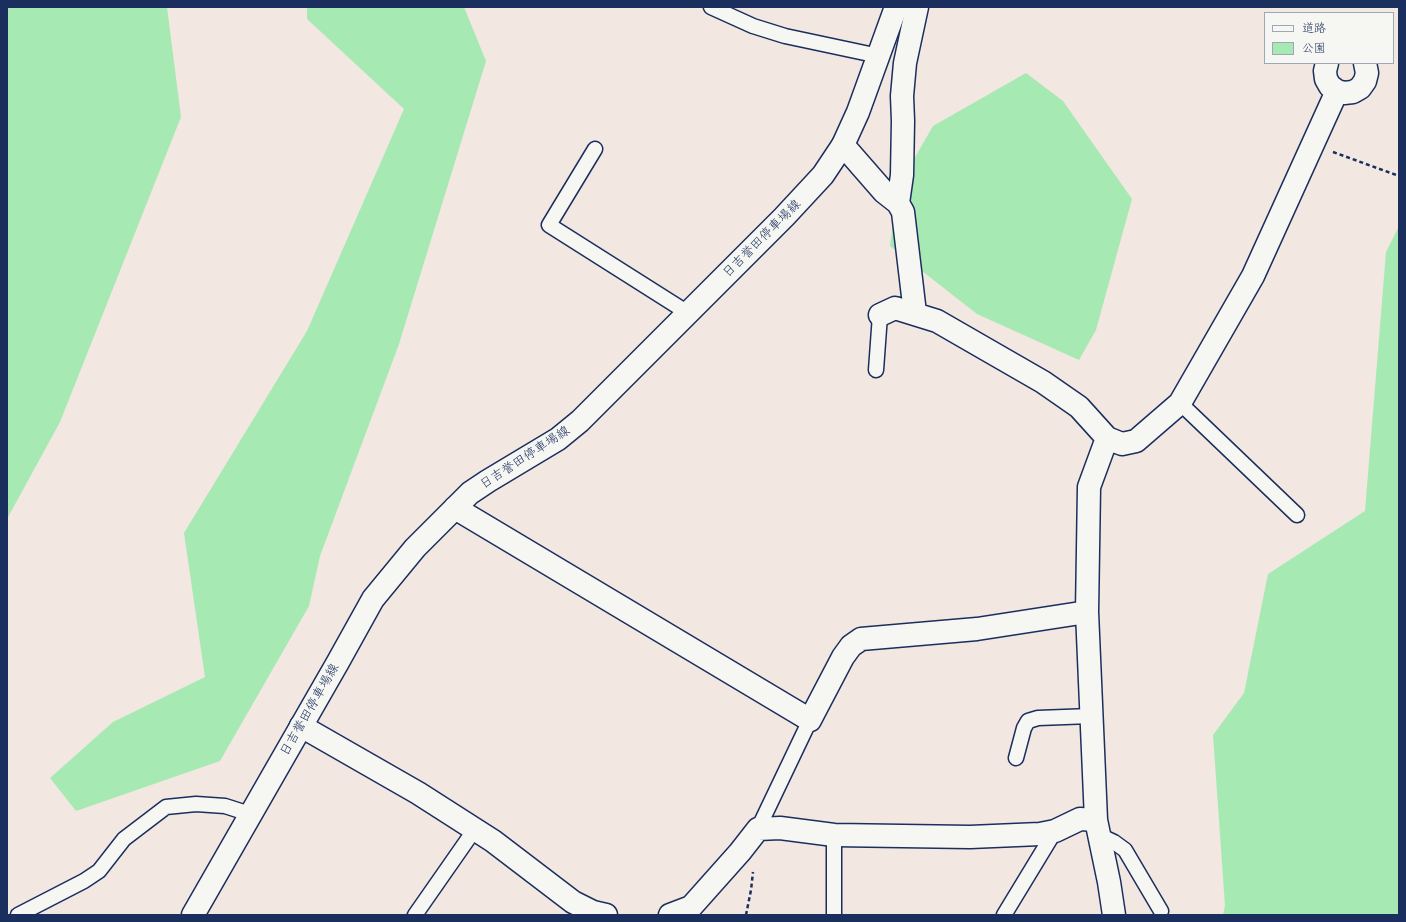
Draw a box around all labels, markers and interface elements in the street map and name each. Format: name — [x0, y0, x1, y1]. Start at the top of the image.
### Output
legend — [1264, 12, 1394, 64]
text: 道路 — [1302, 17, 1326, 39]
text: 公園 — [1302, 37, 1326, 59]
street label: 日吉誉田停車場線 — [720, 197, 804, 281]
street label: 日吉誉田停車場線 — [477, 423, 573, 493]
street label: 日吉誉田停車場線 — [277, 661, 343, 759]

